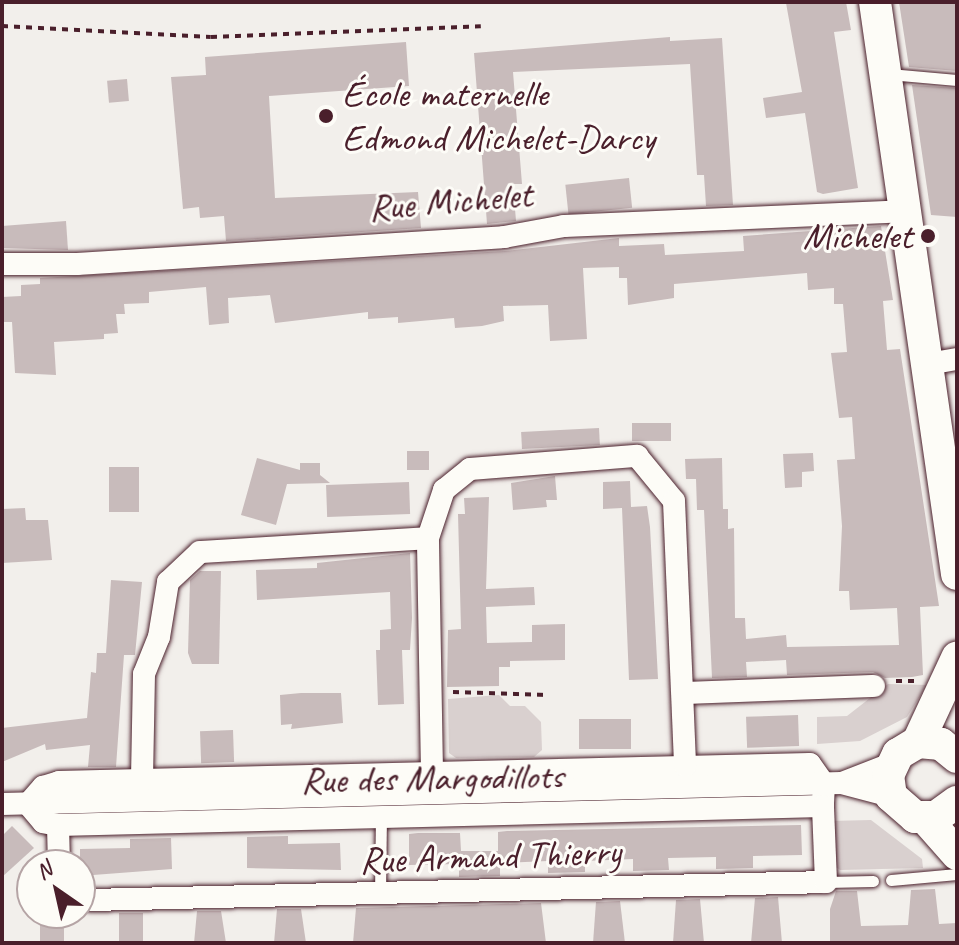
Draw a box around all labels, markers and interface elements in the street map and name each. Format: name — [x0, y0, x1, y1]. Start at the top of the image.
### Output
place label: École maternelle Edmond Michelet-Darcy — [342, 71, 655, 160]
marker: École maternelle Edmond Michelet-Darcy — [317, 107, 335, 125]
street label: Rue Michelet — [366, 171, 534, 231]
place label: Michelet — [803, 213, 912, 259]
marker: Michelet — [919, 227, 937, 245]
street label: Rue des Margodillots — [300, 753, 564, 803]
street label: Rue Armand Thierry — [357, 829, 623, 883]
north arrow — [16, 849, 96, 929]
text: N — [30, 855, 57, 886]

